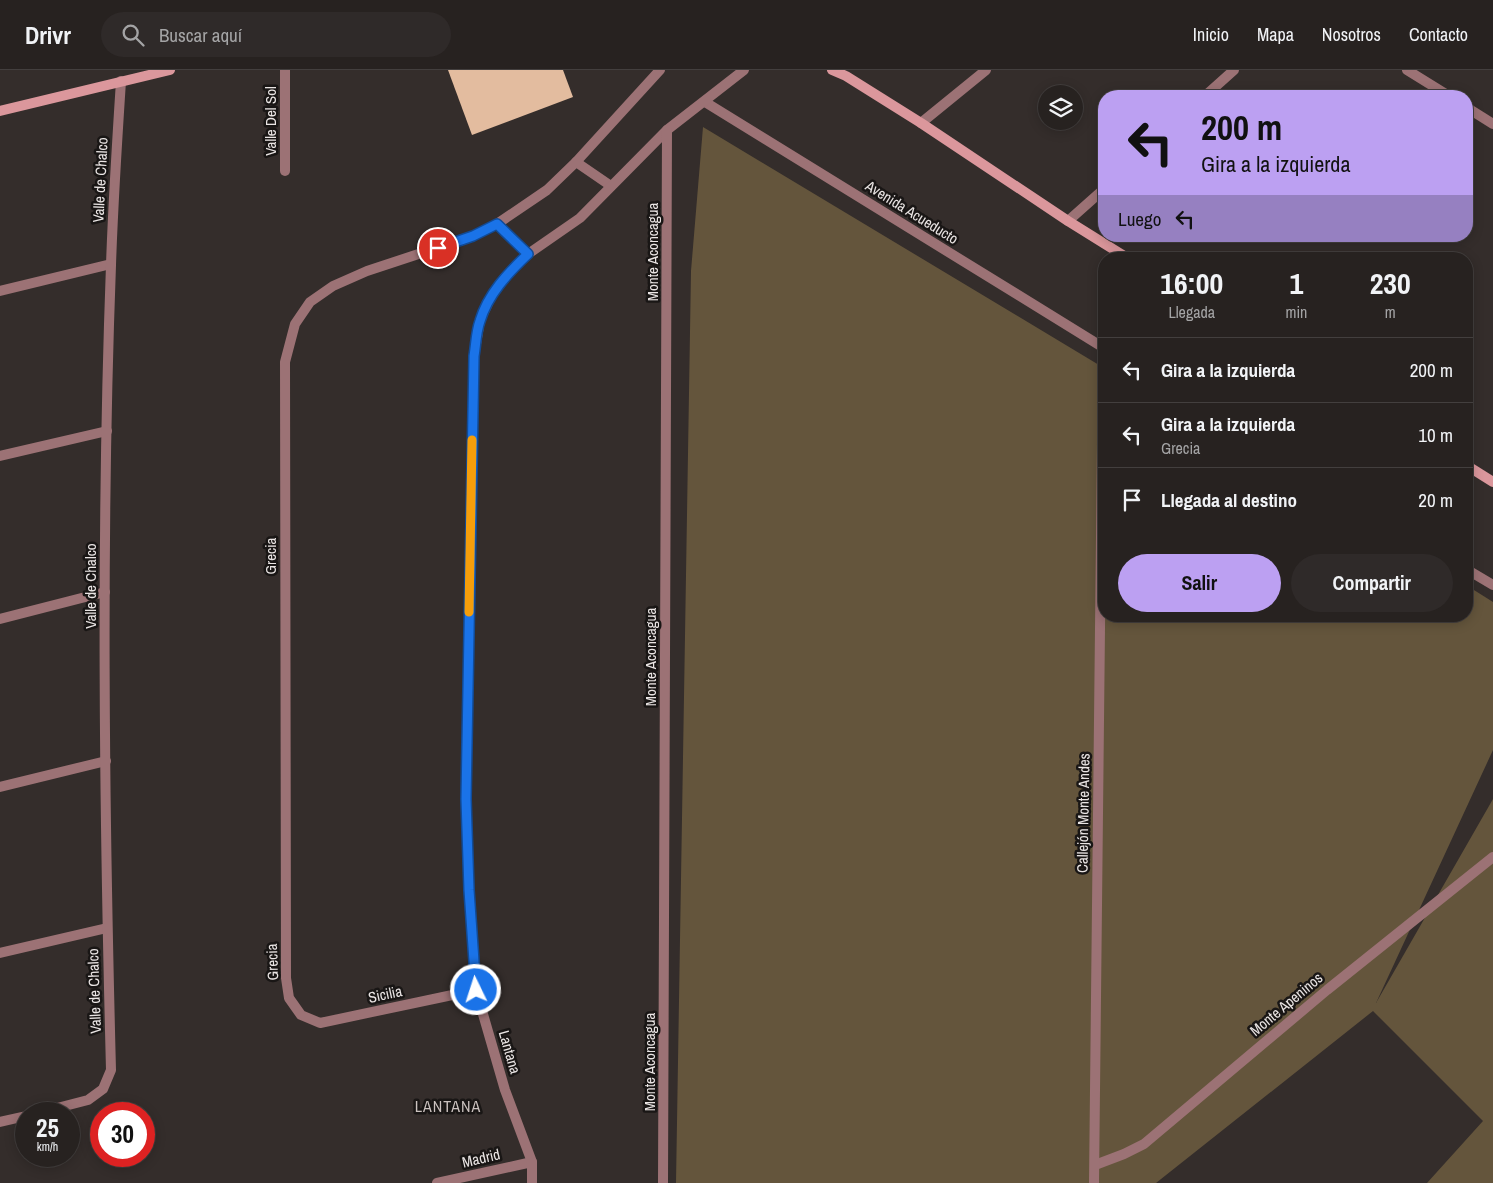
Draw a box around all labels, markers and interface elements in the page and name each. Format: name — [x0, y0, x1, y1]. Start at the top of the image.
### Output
search box — [101, 12, 451, 57]
text: Drivr — [25, 19, 71, 51]
icon: search — [119, 21, 147, 49]
text: Buscar aquí — [159, 22, 242, 48]
text: Inicio — [1193, 22, 1229, 47]
text: Mapa — [1257, 22, 1294, 47]
text: Nosotros — [1322, 22, 1381, 47]
text: Contacto — [1409, 22, 1468, 47]
map controls — [1038, 85, 1083, 130]
button: layers — [1038, 85, 1083, 130]
street label: Valle Del Sol — [260, 86, 281, 156]
text: 200 m — [1201, 104, 1282, 151]
icon: left — [1118, 110, 1183, 175]
street label: Valle de Chalco — [87, 137, 113, 223]
text: Gira a la izquierda — [1201, 149, 1350, 179]
street label: Avenida Acueducto — [861, 175, 963, 249]
street label: Monte Aconcagua — [642, 203, 663, 301]
icon: left — [1171, 205, 1199, 233]
text: Luego — [1118, 206, 1161, 232]
pin — [417, 227, 459, 269]
icon: arrive — [424, 234, 452, 262]
text: 16:00 — [1160, 263, 1223, 303]
text: 1 — [1290, 263, 1303, 303]
text: 230 — [1370, 263, 1411, 303]
text: Llegada — [1168, 301, 1215, 323]
text: min — [1285, 301, 1307, 323]
text: m — [1385, 301, 1396, 323]
icon: left — [1118, 356, 1146, 384]
text: Gira a la izquierda — [1161, 357, 1295, 383]
text: 200 m — [1410, 357, 1453, 383]
text: Gira a la izquierda — [1161, 411, 1295, 437]
icon: left — [1118, 421, 1146, 449]
text: 10 m — [1418, 422, 1453, 448]
text: Grecia — [1161, 437, 1200, 459]
icon: arrive — [1118, 486, 1146, 514]
text: Llegada al destino — [1161, 487, 1297, 513]
text: 20 m — [1418, 487, 1453, 513]
street label: Grecia — [260, 537, 281, 574]
street label: Valle de Chalco — [80, 543, 101, 629]
button: Salir — [1118, 554, 1281, 612]
button: Compartir — [1291, 554, 1453, 612]
street label: Monte Aconcagua — [640, 608, 661, 706]
street label: Callejón Monte Andes — [1071, 753, 1095, 873]
street label: Grecia — [261, 943, 283, 981]
street label: Valle de Chalco — [82, 948, 106, 1034]
position arrow — [449, 963, 501, 1015]
street label: Monte Apeninos — [1245, 967, 1327, 1041]
street label: Sicilia — [366, 980, 404, 1008]
street label: Monte Aconcagua — [639, 1013, 660, 1111]
street label: Lantana — [494, 1028, 526, 1076]
district label: LANTANA — [415, 1095, 481, 1117]
speed limit sign: 30 — [90, 1102, 155, 1167]
text: 25 — [36, 1111, 59, 1145]
text: km/h — [37, 1139, 58, 1155]
street label: Madrid — [460, 1143, 502, 1173]

